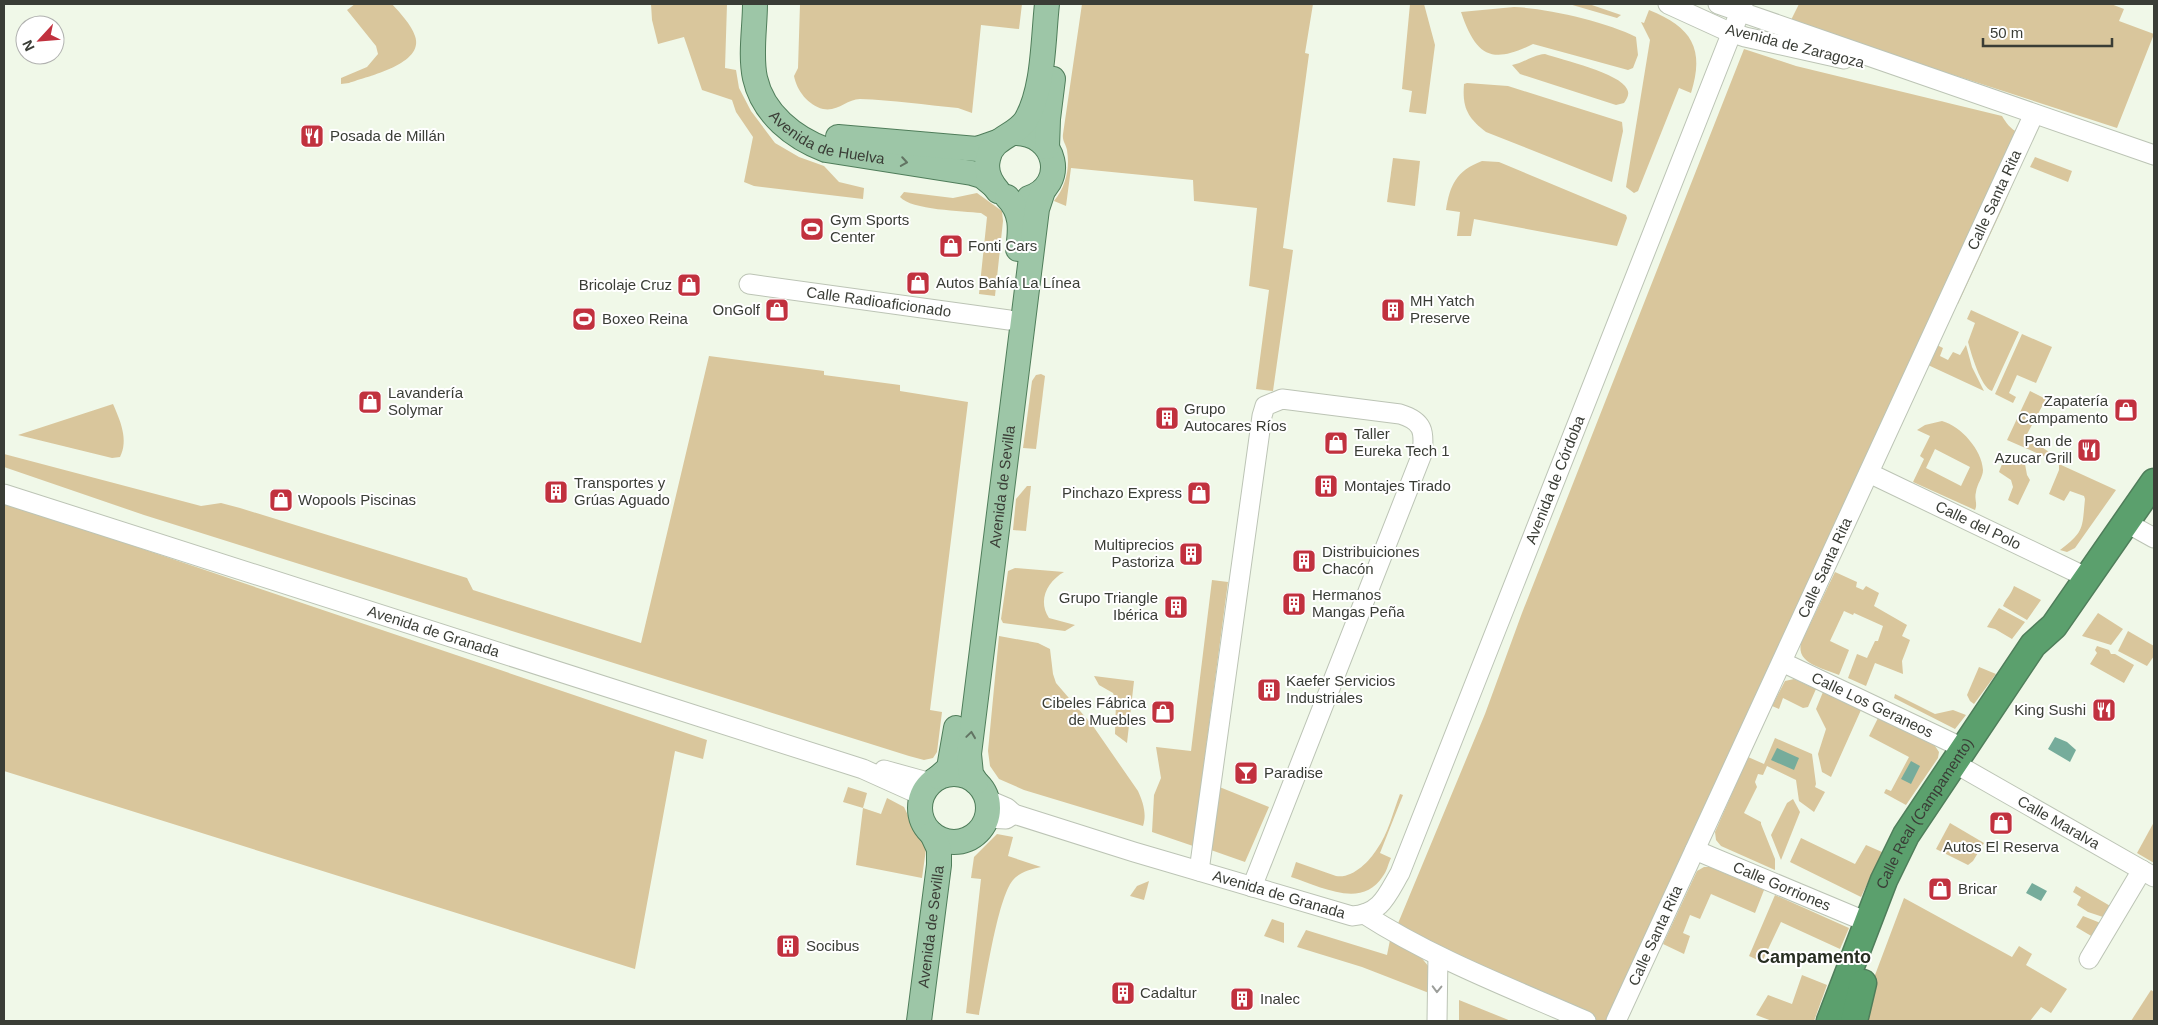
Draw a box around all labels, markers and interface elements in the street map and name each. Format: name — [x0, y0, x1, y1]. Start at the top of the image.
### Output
north arrow — [15, 15, 65, 65]
scale bar — [1983, 15, 2112, 47]
street label: Avenida de Zaragoza — [1724, 20, 1867, 71]
text: 50 m — [1990, 24, 2023, 41]
text: N — [19, 38, 38, 54]
street label: Avenida de Huelva — [766, 107, 887, 167]
restaurant icon: Posada de Millán — [299, 123, 325, 149]
place label: Posada de Millán — [330, 127, 445, 144]
street label: Calle Santa Rita — [1963, 146, 2025, 253]
one-way arrow — [901, 156, 909, 167]
place label: Gym Sports Center — [830, 211, 909, 245]
sports icon: Gym Sports Center — [799, 216, 825, 242]
shop icon: Fonti Cars — [938, 233, 964, 259]
place label: Fonti Cars — [968, 237, 1037, 254]
shop icon: Autos Bahía La Línea — [905, 270, 931, 296]
shop icon: Bricolaje Cruz — [676, 272, 702, 298]
place label: Autos Bahía La Línea — [936, 274, 1081, 291]
place label: Bricolaje Cruz — [579, 276, 672, 293]
street label: Calle Radioaficionado — [805, 283, 952, 320]
place label: MH Yatch Preserve — [1410, 292, 1474, 326]
shop icon: OnGolf — [764, 297, 790, 323]
building icon: MH Yatch Preserve — [1380, 297, 1406, 323]
place label: OnGolf — [712, 301, 761, 318]
sports icon: Boxeo Reina — [571, 306, 597, 332]
place label: Boxeo Reina — [602, 310, 689, 327]
place label: Lavandería Solymar — [388, 384, 464, 418]
shop icon: Lavandería Solymar — [357, 389, 383, 415]
place label: Zapatería Campamento — [2018, 392, 2109, 426]
shop icon: Zapatería Campamento — [2113, 397, 2139, 423]
place label: Grupo Autocares Ríos — [1184, 400, 1287, 434]
building icon: Grupo Autocares Ríos — [1154, 405, 1180, 431]
street label: Avenida de Córdoba — [1522, 412, 1588, 546]
street label: Avenida de Sevilla — [986, 424, 1018, 549]
place label: Taller Eureka Tech 1 — [1354, 425, 1450, 459]
shop icon: Taller Eureka Tech 1 — [1323, 430, 1349, 456]
place label: Pan de Azucar Grill — [1994, 432, 2072, 466]
restaurant icon: Pan de Azucar Grill — [2076, 437, 2102, 463]
building icon: Montajes Tirado — [1313, 473, 1339, 499]
place label: Transportes y Grúas Aguado — [574, 474, 670, 508]
place label: Montajes Tirado — [1344, 477, 1451, 494]
building icon: Transportes y Grúas Aguado — [543, 479, 569, 505]
shop icon: Pinchazo Express — [1186, 480, 1212, 506]
place label: Pinchazo Express — [1062, 484, 1182, 501]
shop icon: Wopools Piscinas — [268, 487, 294, 513]
place label: Wopools Piscinas — [298, 491, 416, 508]
street label: Calle del Polo — [1933, 497, 2024, 553]
street label: Calle Santa Rita — [1794, 514, 1855, 620]
place label: Multiprecios Pastoriza — [1094, 536, 1175, 570]
building icon: Multiprecios Pastoriza — [1178, 541, 1204, 567]
place label: Distribuiciones Chacón — [1322, 543, 1420, 577]
building icon: Distribuiciones Chacón — [1291, 548, 1317, 574]
place label: Hermanos Mangas Peña — [1312, 586, 1405, 620]
place label: Grupo Triangle Ibérica — [1059, 589, 1159, 623]
building icon: Hermanos Mangas Peña — [1281, 591, 1307, 617]
building icon: Grupo Triangle Ibérica — [1163, 594, 1189, 620]
street label: Avenida de Granada — [366, 602, 502, 660]
street label: Calle Los Geraneos — [1809, 668, 1936, 741]
place label: Kaefer Servicios Industriales — [1286, 672, 1395, 706]
building icon: Kaefer Servicios Industriales — [1256, 677, 1282, 703]
place label: Cibeles Fábrica de Muebles — [1042, 694, 1147, 728]
restaurant icon: King Sushi — [2091, 697, 2117, 723]
shop icon: Cibeles Fábrica de Muebles — [1150, 699, 1176, 725]
place label: King Sushi — [2014, 701, 2086, 718]
one-way arrow — [966, 731, 976, 740]
street label: Calle Real (Campamento) — [1872, 735, 1976, 891]
bar icon: Paradise — [1233, 760, 1259, 786]
place label: Paradise — [1264, 764, 1323, 781]
street label: Calle Maralva — [2015, 792, 2103, 853]
shop icon: Autos El Reserva — [1988, 810, 2014, 836]
place label: Autos El Reserva — [1943, 838, 2060, 855]
street label: Calle Gorriones — [1731, 858, 1833, 914]
street label: Avenida de Sevilla — [914, 864, 947, 989]
street label: Avenida de Granada — [1211, 867, 1348, 922]
shop icon: Bricar — [1927, 876, 1953, 902]
place label: Bricar — [1958, 880, 1997, 897]
street label: Calle Santa Rita — [1624, 882, 1686, 988]
building icon: Socibus — [775, 933, 801, 959]
place label: Socibus — [806, 937, 859, 954]
district label: Campamento — [1757, 947, 1871, 967]
building icon: Cadaltur — [1110, 980, 1136, 1006]
place label: Cadaltur — [1140, 984, 1197, 1001]
building icon: Inalec — [1229, 986, 1255, 1012]
one-way arrow — [1432, 986, 1442, 993]
place label: Inalec — [1260, 990, 1301, 1007]

